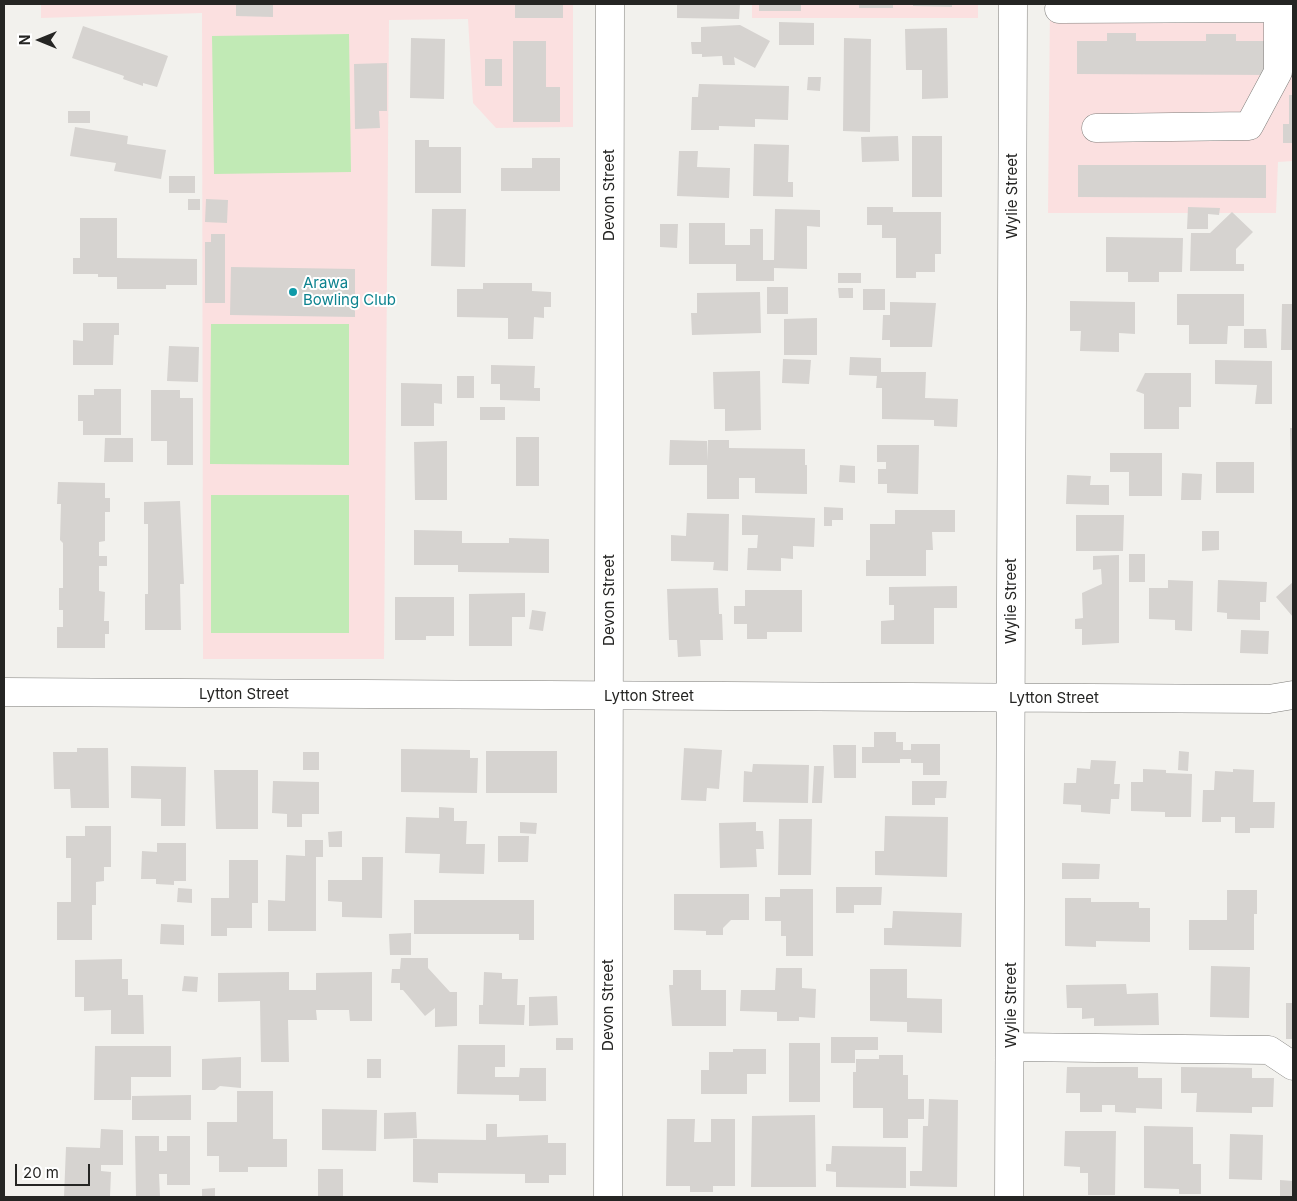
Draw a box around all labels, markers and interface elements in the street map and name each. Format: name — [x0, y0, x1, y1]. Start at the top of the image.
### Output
north arrow — [15, 15, 65, 65]
text: N — [16, 35, 33, 45]
street label: Devon Street — [600, 149, 618, 241]
street label: Wylie Street — [1003, 153, 1021, 239]
place label: Arawa Bowling Club — [303, 274, 396, 309]
marker: Arawa Bowling Club — [287, 286, 299, 298]
street label: Devon Street — [600, 554, 618, 646]
street label: Wylie Street — [1002, 558, 1020, 644]
street label: Lytton Street — [199, 685, 289, 703]
street label: Lytton Street — [604, 687, 694, 705]
street label: Lytton Street — [1009, 689, 1099, 707]
street label: Devon Street — [599, 959, 617, 1051]
street label: Wylie Street — [1002, 962, 1020, 1048]
scale bar — [18, 1154, 92, 1186]
text: 20 m — [23, 1163, 59, 1182]

